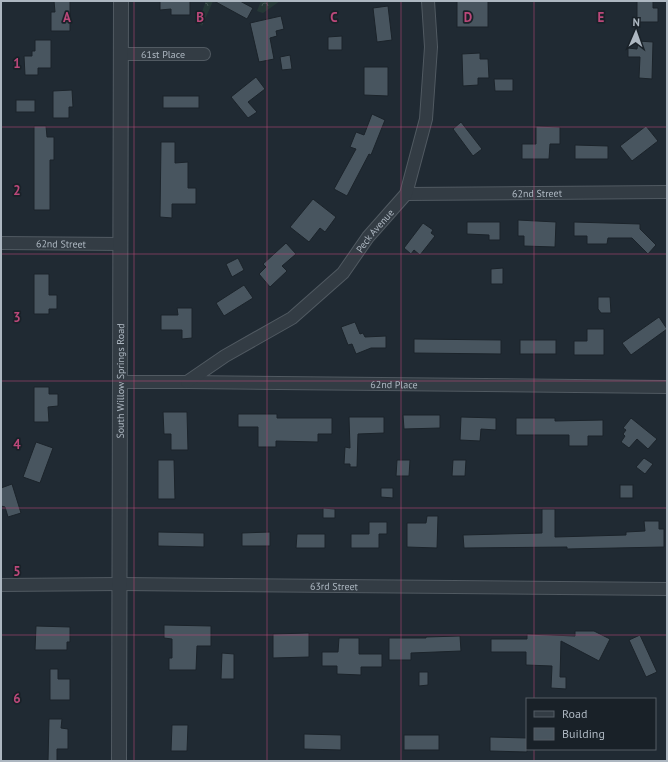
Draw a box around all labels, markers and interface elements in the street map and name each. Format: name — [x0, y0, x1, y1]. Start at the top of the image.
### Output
text: A — [63, 9, 71, 26]
text: B — [196, 9, 204, 26]
text: C — [330, 9, 338, 26]
text: D — [464, 9, 472, 26]
text: E — [598, 9, 605, 26]
north arrow — [616, 12, 656, 52]
text: N — [632, 15, 640, 29]
street label: 61st Place — [141, 48, 185, 61]
text: 1 — [13, 55, 21, 72]
text: 2 — [13, 182, 21, 199]
street label: 62nd Street — [512, 186, 563, 200]
street label: Peck Avenue — [353, 206, 396, 255]
street label: 62nd Street — [36, 237, 87, 250]
text: 3 — [13, 309, 21, 326]
street label: South Willow Springs Road — [113, 323, 127, 439]
street label: 62nd Place — [370, 377, 418, 391]
text: 4 — [13, 436, 21, 453]
text: 5 — [13, 563, 21, 580]
street label: 63rd Street — [310, 579, 359, 593]
text: 6 — [13, 690, 21, 707]
legend — [526, 698, 656, 750]
text: Road — [562, 706, 587, 721]
text: Building — [562, 726, 605, 741]

